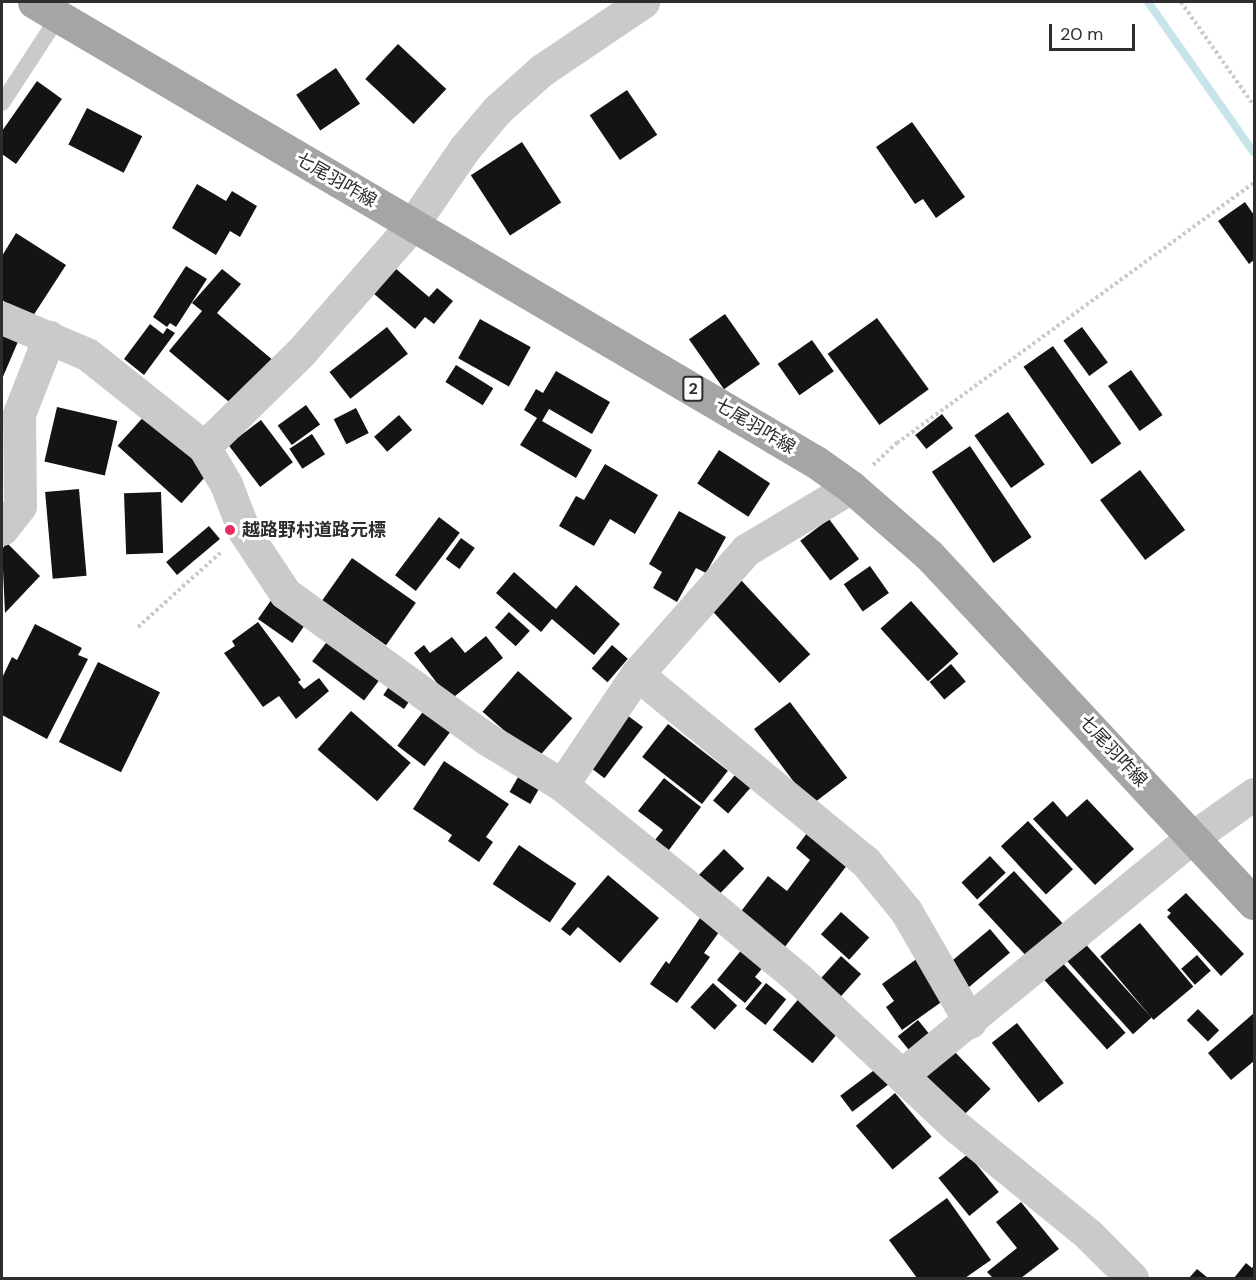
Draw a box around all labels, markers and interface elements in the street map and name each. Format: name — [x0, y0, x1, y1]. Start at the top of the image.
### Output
scale bar — [1052, 12, 1138, 50]
text: 20 m — [1060, 22, 1103, 46]
street label: 七尾羽咋線 — [292, 148, 380, 212]
road number: 2 — [681, 376, 705, 402]
street label: 七尾羽咋線 — [711, 394, 799, 458]
place label: 越路野村道路元標 — [242, 519, 386, 541]
marker: 越路野村道路元標 — [223, 523, 237, 537]
street label: 七尾羽咋線 — [1074, 711, 1152, 791]

